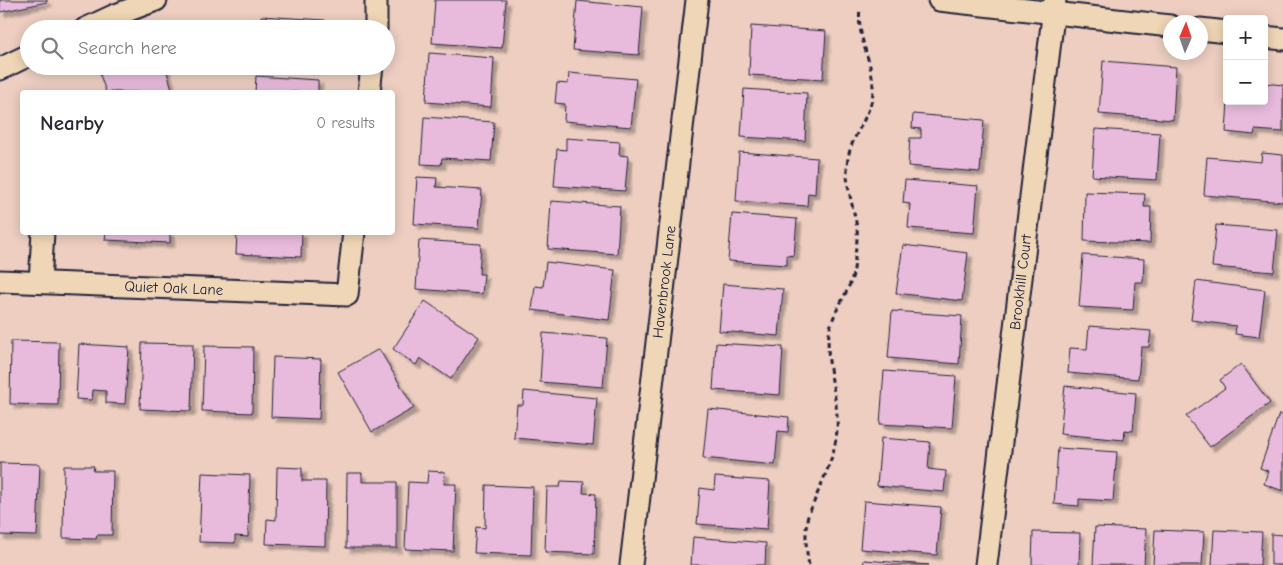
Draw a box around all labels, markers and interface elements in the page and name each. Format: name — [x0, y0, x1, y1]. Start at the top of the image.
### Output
north arrow — [1163, 15, 1208, 60]
map controls — [1223, 15, 1268, 105]
button: + — [1223, 15, 1268, 60]
search box — [20, 20, 395, 75]
icon: search — [38, 34, 66, 62]
text: Search here — [78, 37, 177, 59]
button: − — [1223, 60, 1268, 105]
text: Nearby — [40, 111, 104, 135]
text: 0 results — [316, 114, 375, 132]
street label: Havenbrook Lane — [649, 224, 680, 339]
street label: Brookhill Court — [1006, 233, 1035, 331]
street label: Quiet Oak Lane — [124, 277, 224, 299]

